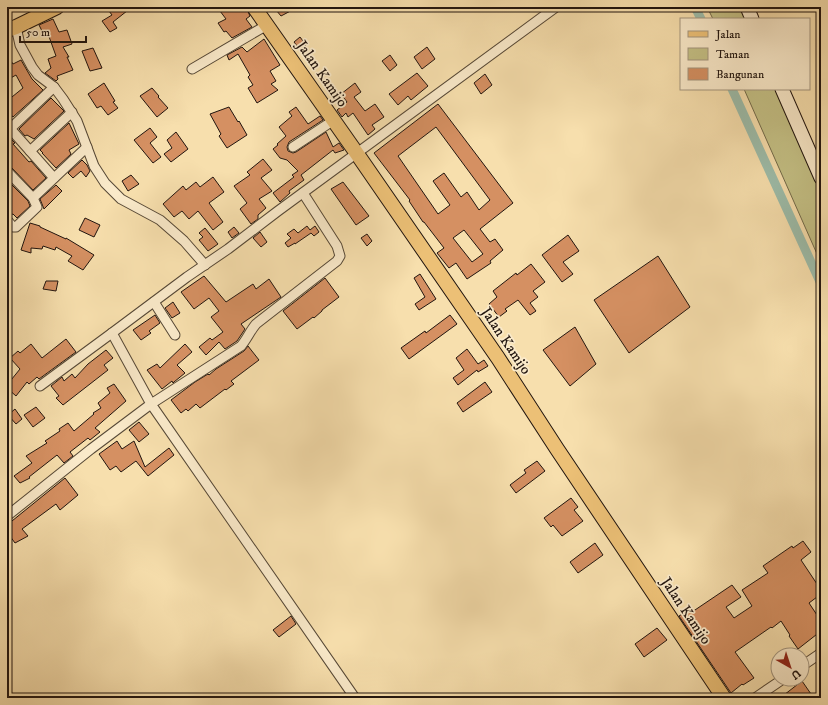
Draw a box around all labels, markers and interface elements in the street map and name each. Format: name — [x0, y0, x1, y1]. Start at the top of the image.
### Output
scale bar — [20, 18, 86, 44]
legend — [680, 18, 810, 90]
text: 50 m — [26, 25, 50, 40]
text: Jalan — [715, 27, 741, 42]
street label: Jalan Kamijo — [291, 35, 352, 111]
text: Taman — [716, 47, 750, 62]
text: Bangunan — [716, 67, 765, 82]
street label: Jalan Kamijo — [475, 302, 535, 378]
street label: Jalan Kamijo — [655, 572, 715, 648]
north arrow — [770, 647, 810, 687]
text: U — [788, 666, 803, 682]

